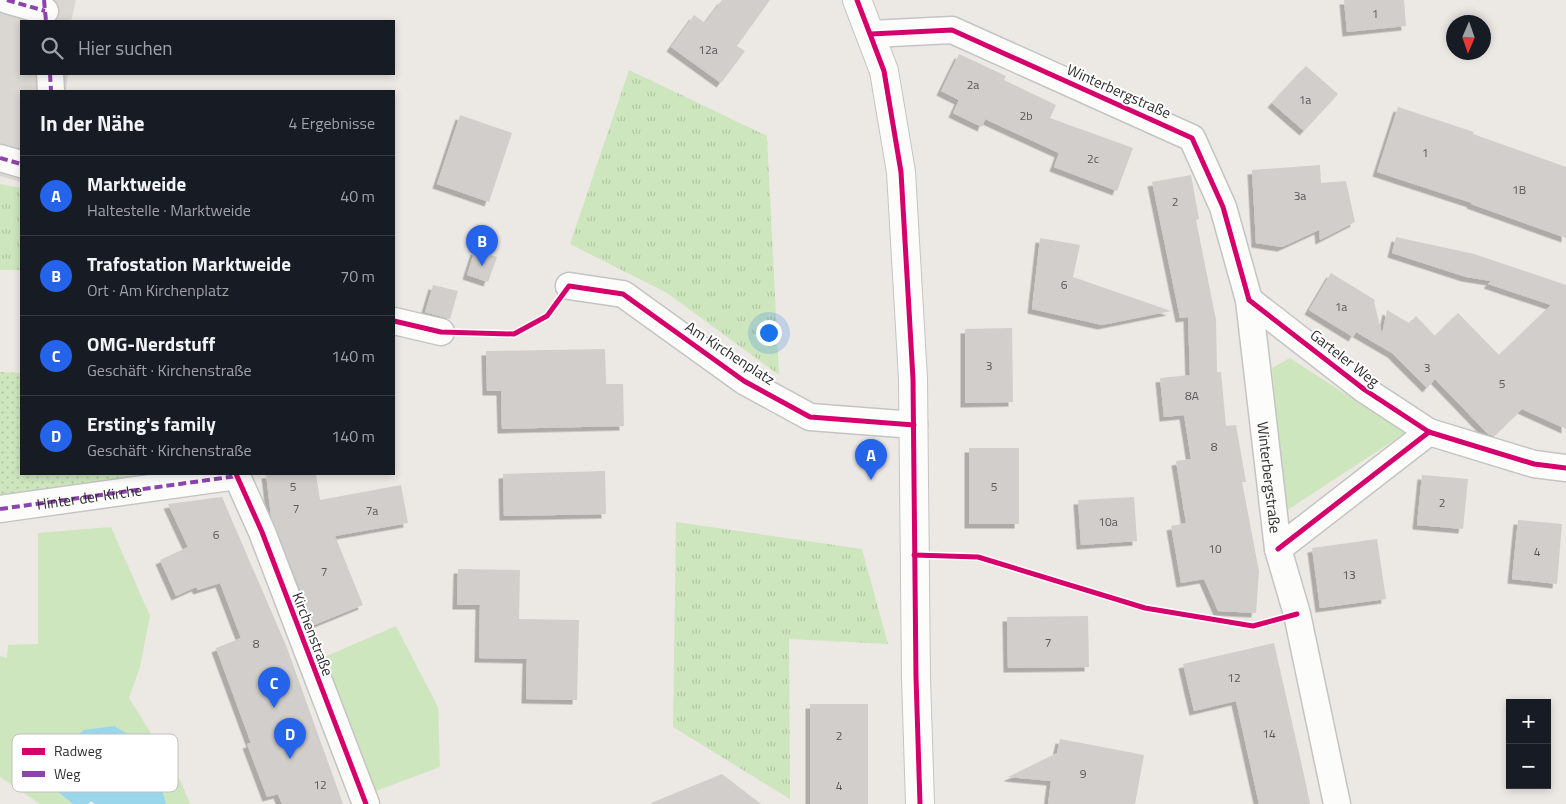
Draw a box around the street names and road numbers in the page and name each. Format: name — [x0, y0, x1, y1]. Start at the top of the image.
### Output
street label: Winterbergstraße — [1063, 58, 1175, 124]
street label: Am Kirchenplatz — [681, 315, 780, 391]
street label: Garteler Weg — [1305, 324, 1385, 393]
street label: Winterbergstraße — [1252, 420, 1288, 534]
street label: Hinter der Kirche — [35, 478, 143, 515]
street label: Kirchenstraße — [286, 589, 340, 679]

